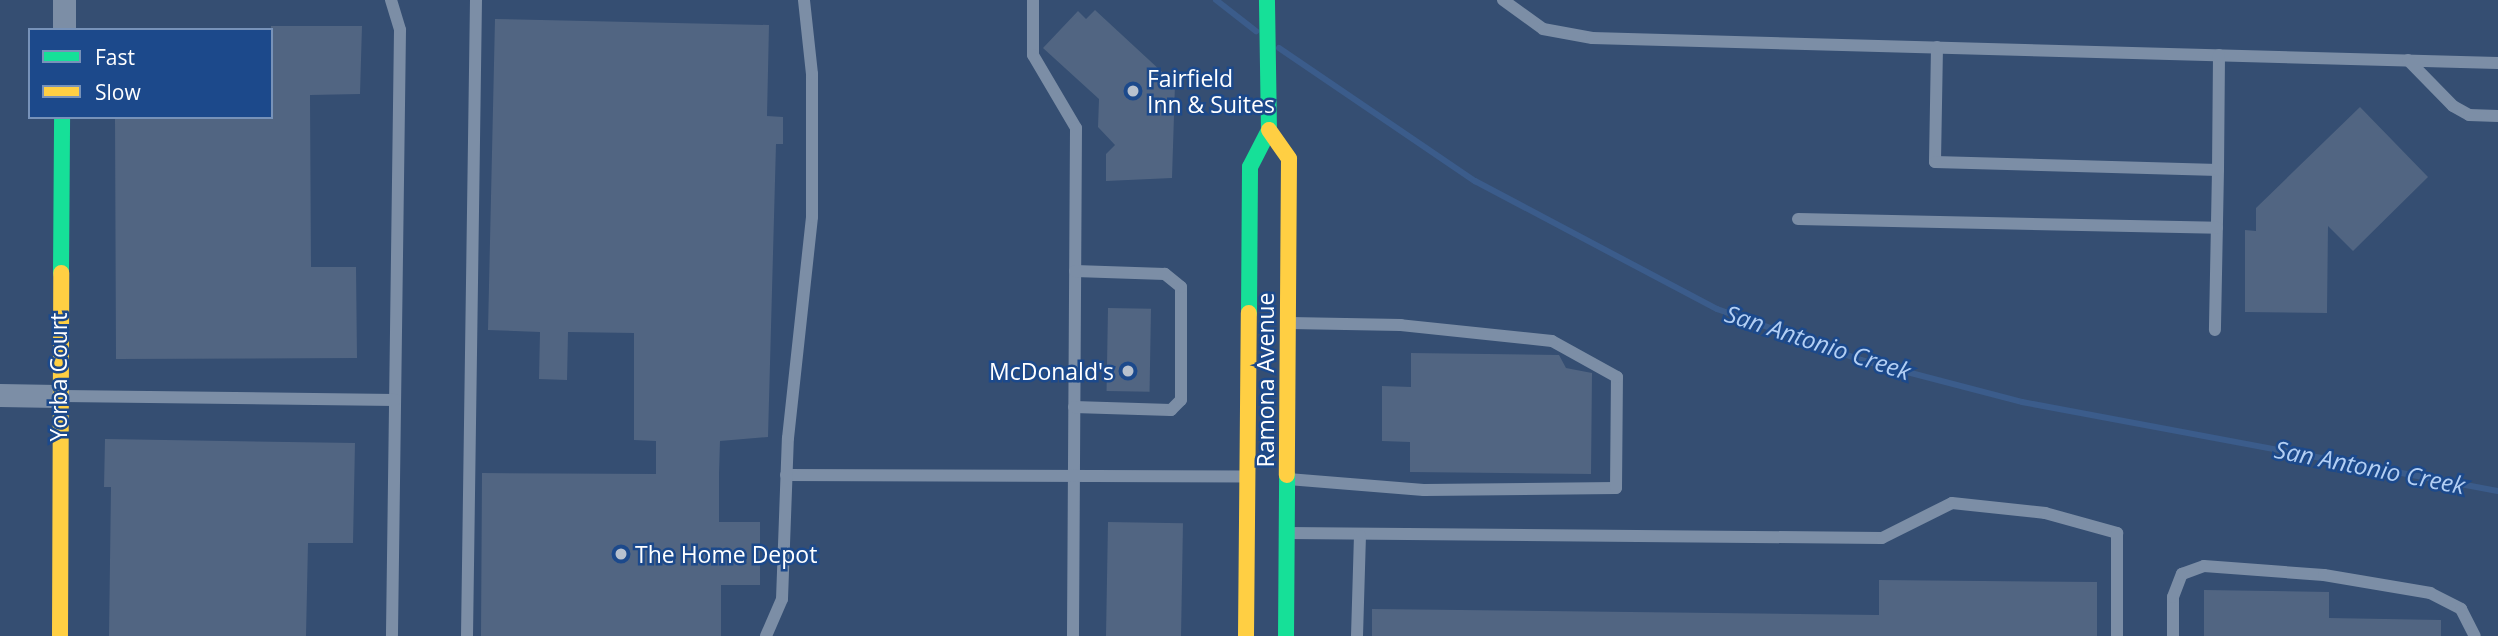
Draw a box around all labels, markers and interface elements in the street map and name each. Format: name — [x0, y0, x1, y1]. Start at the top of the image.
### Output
legend — [28, 28, 273, 119]
text: Fast — [95, 43, 135, 71]
place label: Fairfield Inn & Suites — [1147, 64, 1275, 118]
text: Slow — [95, 78, 141, 106]
marker: Fairfield Inn & Suites — [1125, 83, 1141, 99]
street label: Ramona Avenue — [1251, 292, 1279, 468]
water label: San Antonio Creek — [1722, 298, 1914, 386]
street label: Yorba Court — [44, 313, 72, 441]
place label: McDonald's — [989, 357, 1114, 385]
marker: McDonald's — [1120, 363, 1136, 379]
water label: San Antonio Creek — [2272, 434, 2468, 500]
place label: The Home Depot — [635, 540, 817, 568]
marker: The Home Depot — [613, 546, 629, 562]

